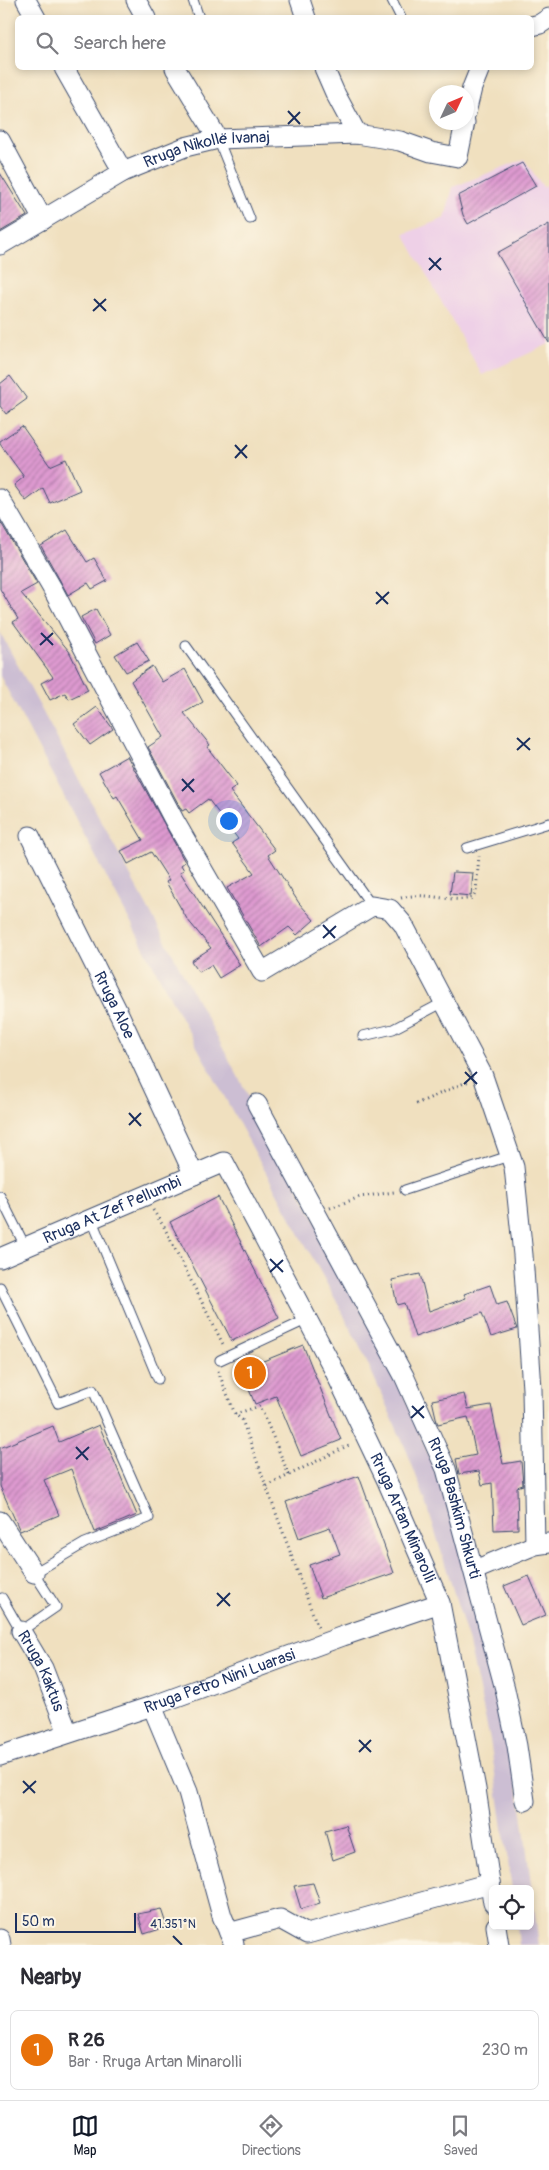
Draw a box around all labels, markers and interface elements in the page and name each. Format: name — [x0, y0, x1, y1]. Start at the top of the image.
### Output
search box — [15, 15, 534, 70]
icon: search — [33, 29, 61, 57]
text: Search here — [73, 31, 166, 55]
north arrow — [429, 85, 474, 130]
street label: Rruga Nikollë Ivanaj — [141, 127, 270, 173]
your location — [216, 808, 242, 834]
street label: Rruga Aloe — [89, 968, 139, 1042]
street label: Rruga At Zef Pellumbi — [40, 1172, 184, 1248]
pin: 1 — [234, 1354, 266, 1392]
street label: Rruga Bashkim Shkurti — [423, 1434, 485, 1581]
street label: Rruga Artan Minarolli — [365, 1450, 440, 1586]
street label: Rruga Kaktus — [13, 1627, 69, 1714]
street label: Rruga Petro Nini Luarasi — [142, 1644, 298, 1718]
map controls — [489, 1885, 534, 1930]
button: locate — [489, 1885, 534, 1930]
scale bar — [15, 1910, 136, 1933]
text: 50 m — [22, 1913, 55, 1930]
text: 41.351°N — [150, 1917, 196, 1932]
text: Nearby — [20, 1964, 81, 1991]
text: R 26 — [68, 2028, 105, 2052]
text: 1 — [34, 2040, 40, 2060]
text: 230 m — [482, 2040, 528, 2060]
text: Bar · Rruga Artan Minarolli — [68, 2052, 242, 2072]
tab: Map — [71, 2112, 99, 2159]
tab: Directions — [241, 2112, 301, 2159]
tab: Saved — [443, 2112, 478, 2159]

